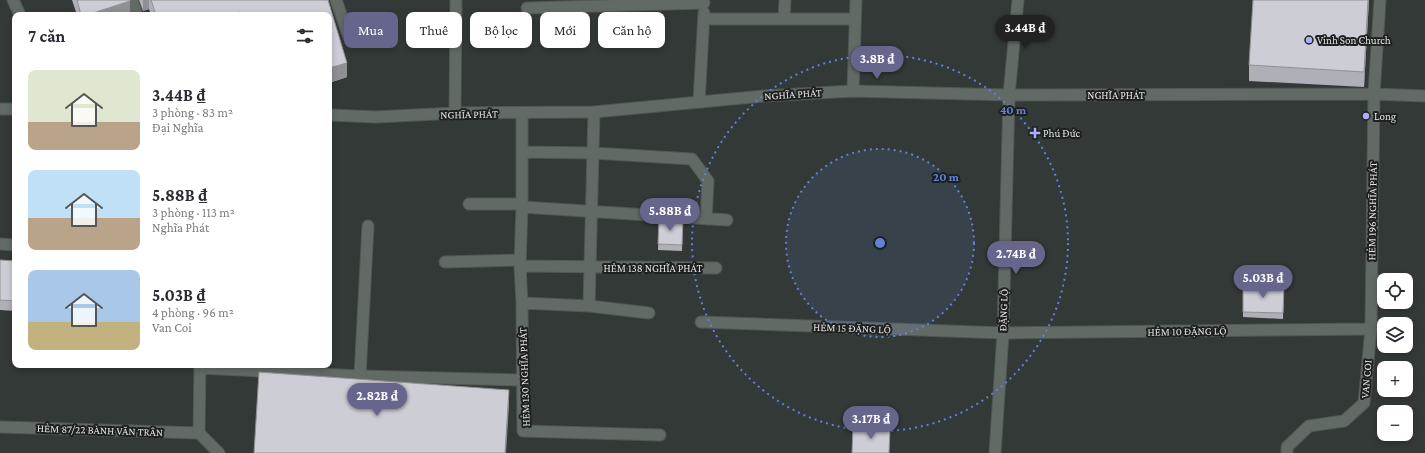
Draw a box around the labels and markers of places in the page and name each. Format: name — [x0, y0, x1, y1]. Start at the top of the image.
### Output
pin: 3.44B ₫ — [988, 15, 1062, 49]
place label: Vinh Son Church — [1317, 34, 1391, 46]
marker: Vinh Son Church — [1304, 35, 1314, 45]
pin: 3.8B ₫ — [844, 46, 910, 80]
place label: Long — [1374, 110, 1397, 123]
marker: Long — [1361, 111, 1371, 121]
place label: Phú Đức — [1043, 127, 1080, 139]
marker: Phú Đức — [1030, 128, 1040, 138]
pin: 5.88B ₫ — [633, 198, 707, 232]
centre of rings — [873, 236, 887, 250]
pin: 2.74B ₫ — [979, 241, 1053, 275]
pin: 5.03B ₫ — [1226, 265, 1300, 299]
pin: 2.82B ₫ — [340, 383, 414, 417]
pin: 3.17B ₫ — [834, 406, 908, 440]

